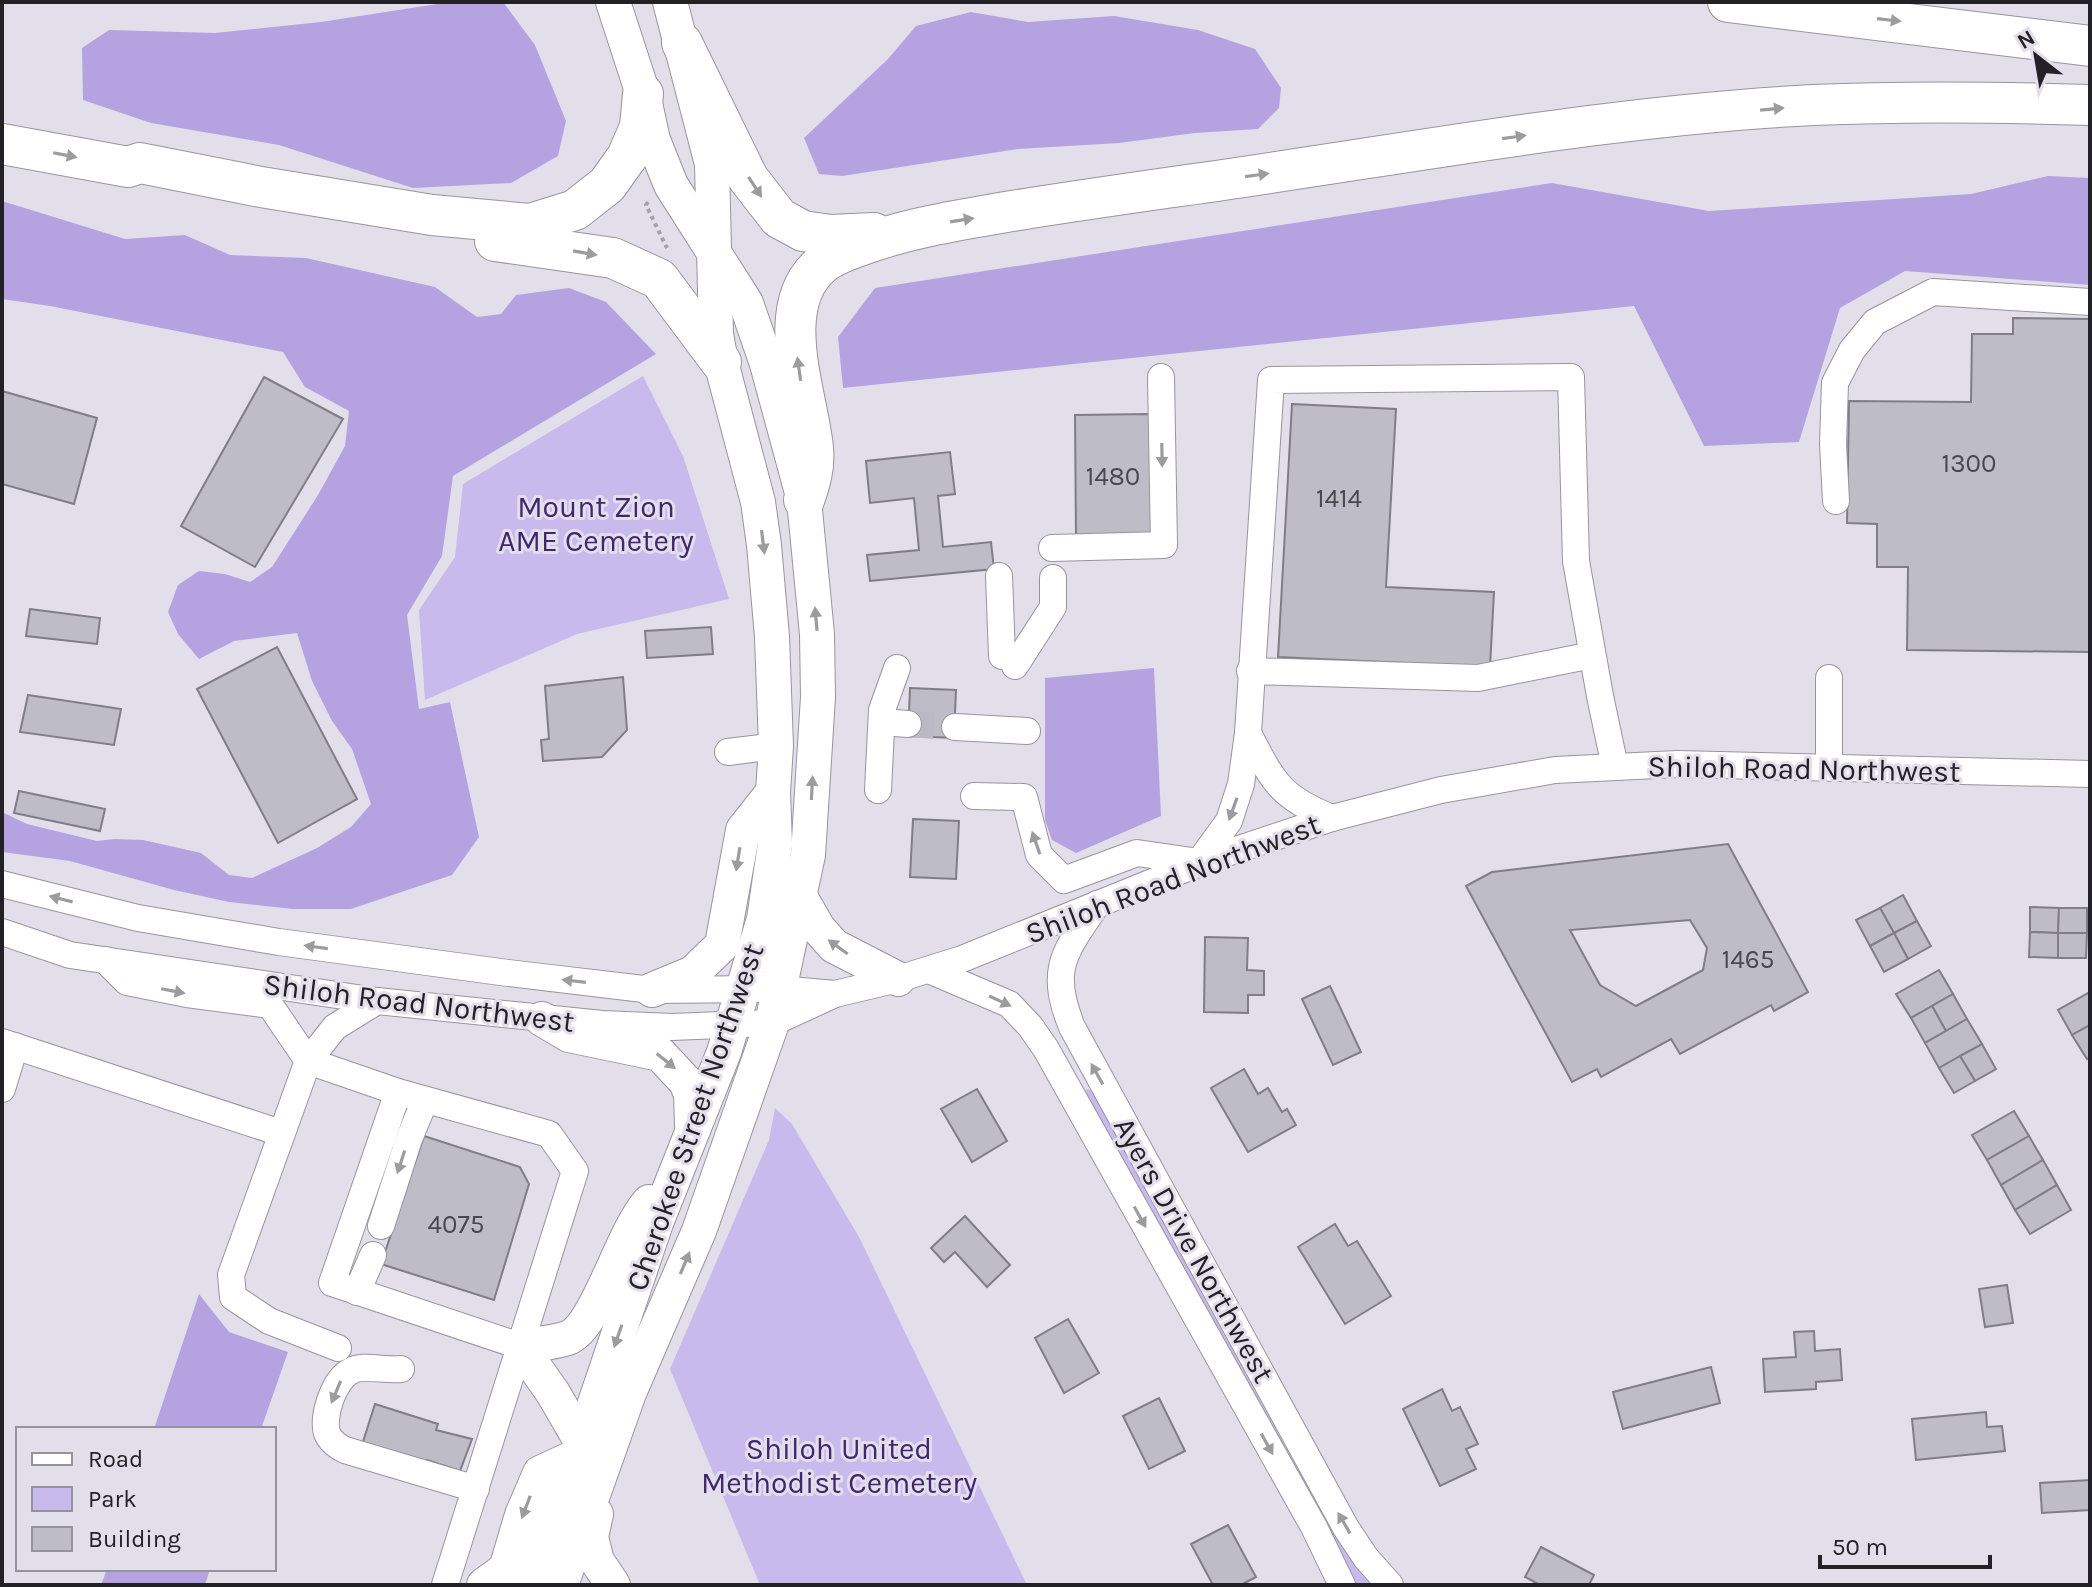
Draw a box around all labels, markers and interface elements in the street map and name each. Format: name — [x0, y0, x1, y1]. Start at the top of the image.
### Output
one-way arrow — [1877, 14, 1902, 27]
north arrow — [1996, 16, 2076, 96]
text: N — [2013, 25, 2040, 55]
one-way arrow — [1760, 102, 1785, 115]
one-way arrow — [1502, 130, 1527, 143]
one-way arrow — [53, 150, 78, 162]
one-way arrow — [1245, 168, 1270, 181]
one-way arrow — [747, 177, 762, 198]
one-way arrow — [950, 213, 975, 225]
one-way arrow — [572, 248, 597, 260]
one-way arrow — [792, 356, 805, 381]
one-way arrow — [1156, 443, 1169, 468]
house number: 1300 — [1942, 448, 1996, 479]
house number: 1480 — [1086, 461, 1140, 492]
house number: 1414 — [1316, 483, 1362, 514]
park label: Mount Zion AME Cemetery — [498, 489, 694, 559]
one-way arrow — [757, 530, 770, 555]
one-way arrow — [809, 606, 822, 631]
street label: Shiloh Road Northwest — [1647, 748, 1961, 790]
one-way arrow — [806, 775, 819, 800]
one-way arrow — [1226, 797, 1239, 821]
street label: Shiloh Road Northwest — [1021, 806, 1325, 952]
one-way arrow — [1029, 831, 1041, 855]
one-way arrow — [731, 847, 744, 872]
one-way arrow — [49, 892, 74, 904]
street label: Cherokee Street Northwest — [619, 939, 771, 1295]
one-way arrow — [827, 939, 849, 955]
one-way arrow — [304, 940, 329, 953]
house number: 1465 — [1722, 944, 1774, 975]
street label: Shiloh Road Northwest — [262, 966, 576, 1040]
one-way arrow — [561, 974, 586, 987]
one-way arrow — [161, 986, 186, 998]
one-way arrow — [989, 994, 1012, 1008]
one-way arrow — [656, 1053, 677, 1070]
one-way arrow — [1090, 1063, 1104, 1086]
street label: Ayers Drive Northwest — [1106, 1111, 1282, 1389]
one-way arrow — [395, 1151, 407, 1175]
one-way arrow — [1133, 1206, 1147, 1228]
house number: 4075 — [428, 1209, 484, 1240]
one-way arrow — [678, 1251, 691, 1275]
one-way arrow — [611, 1324, 623, 1348]
one-way arrow — [329, 1380, 342, 1404]
legend — [16, 1427, 276, 1571]
park label: Shiloh United Methodist Cemetery — [701, 1431, 977, 1501]
one-way arrow — [1260, 1433, 1274, 1455]
text: Road — [88, 1445, 143, 1473]
text: Park — [88, 1485, 137, 1513]
one-way arrow — [519, 1495, 532, 1519]
one-way arrow — [1337, 1512, 1351, 1534]
scale bar — [1820, 1519, 1990, 1569]
text: Building — [88, 1525, 181, 1553]
text: 50 m — [1832, 1533, 1888, 1561]

